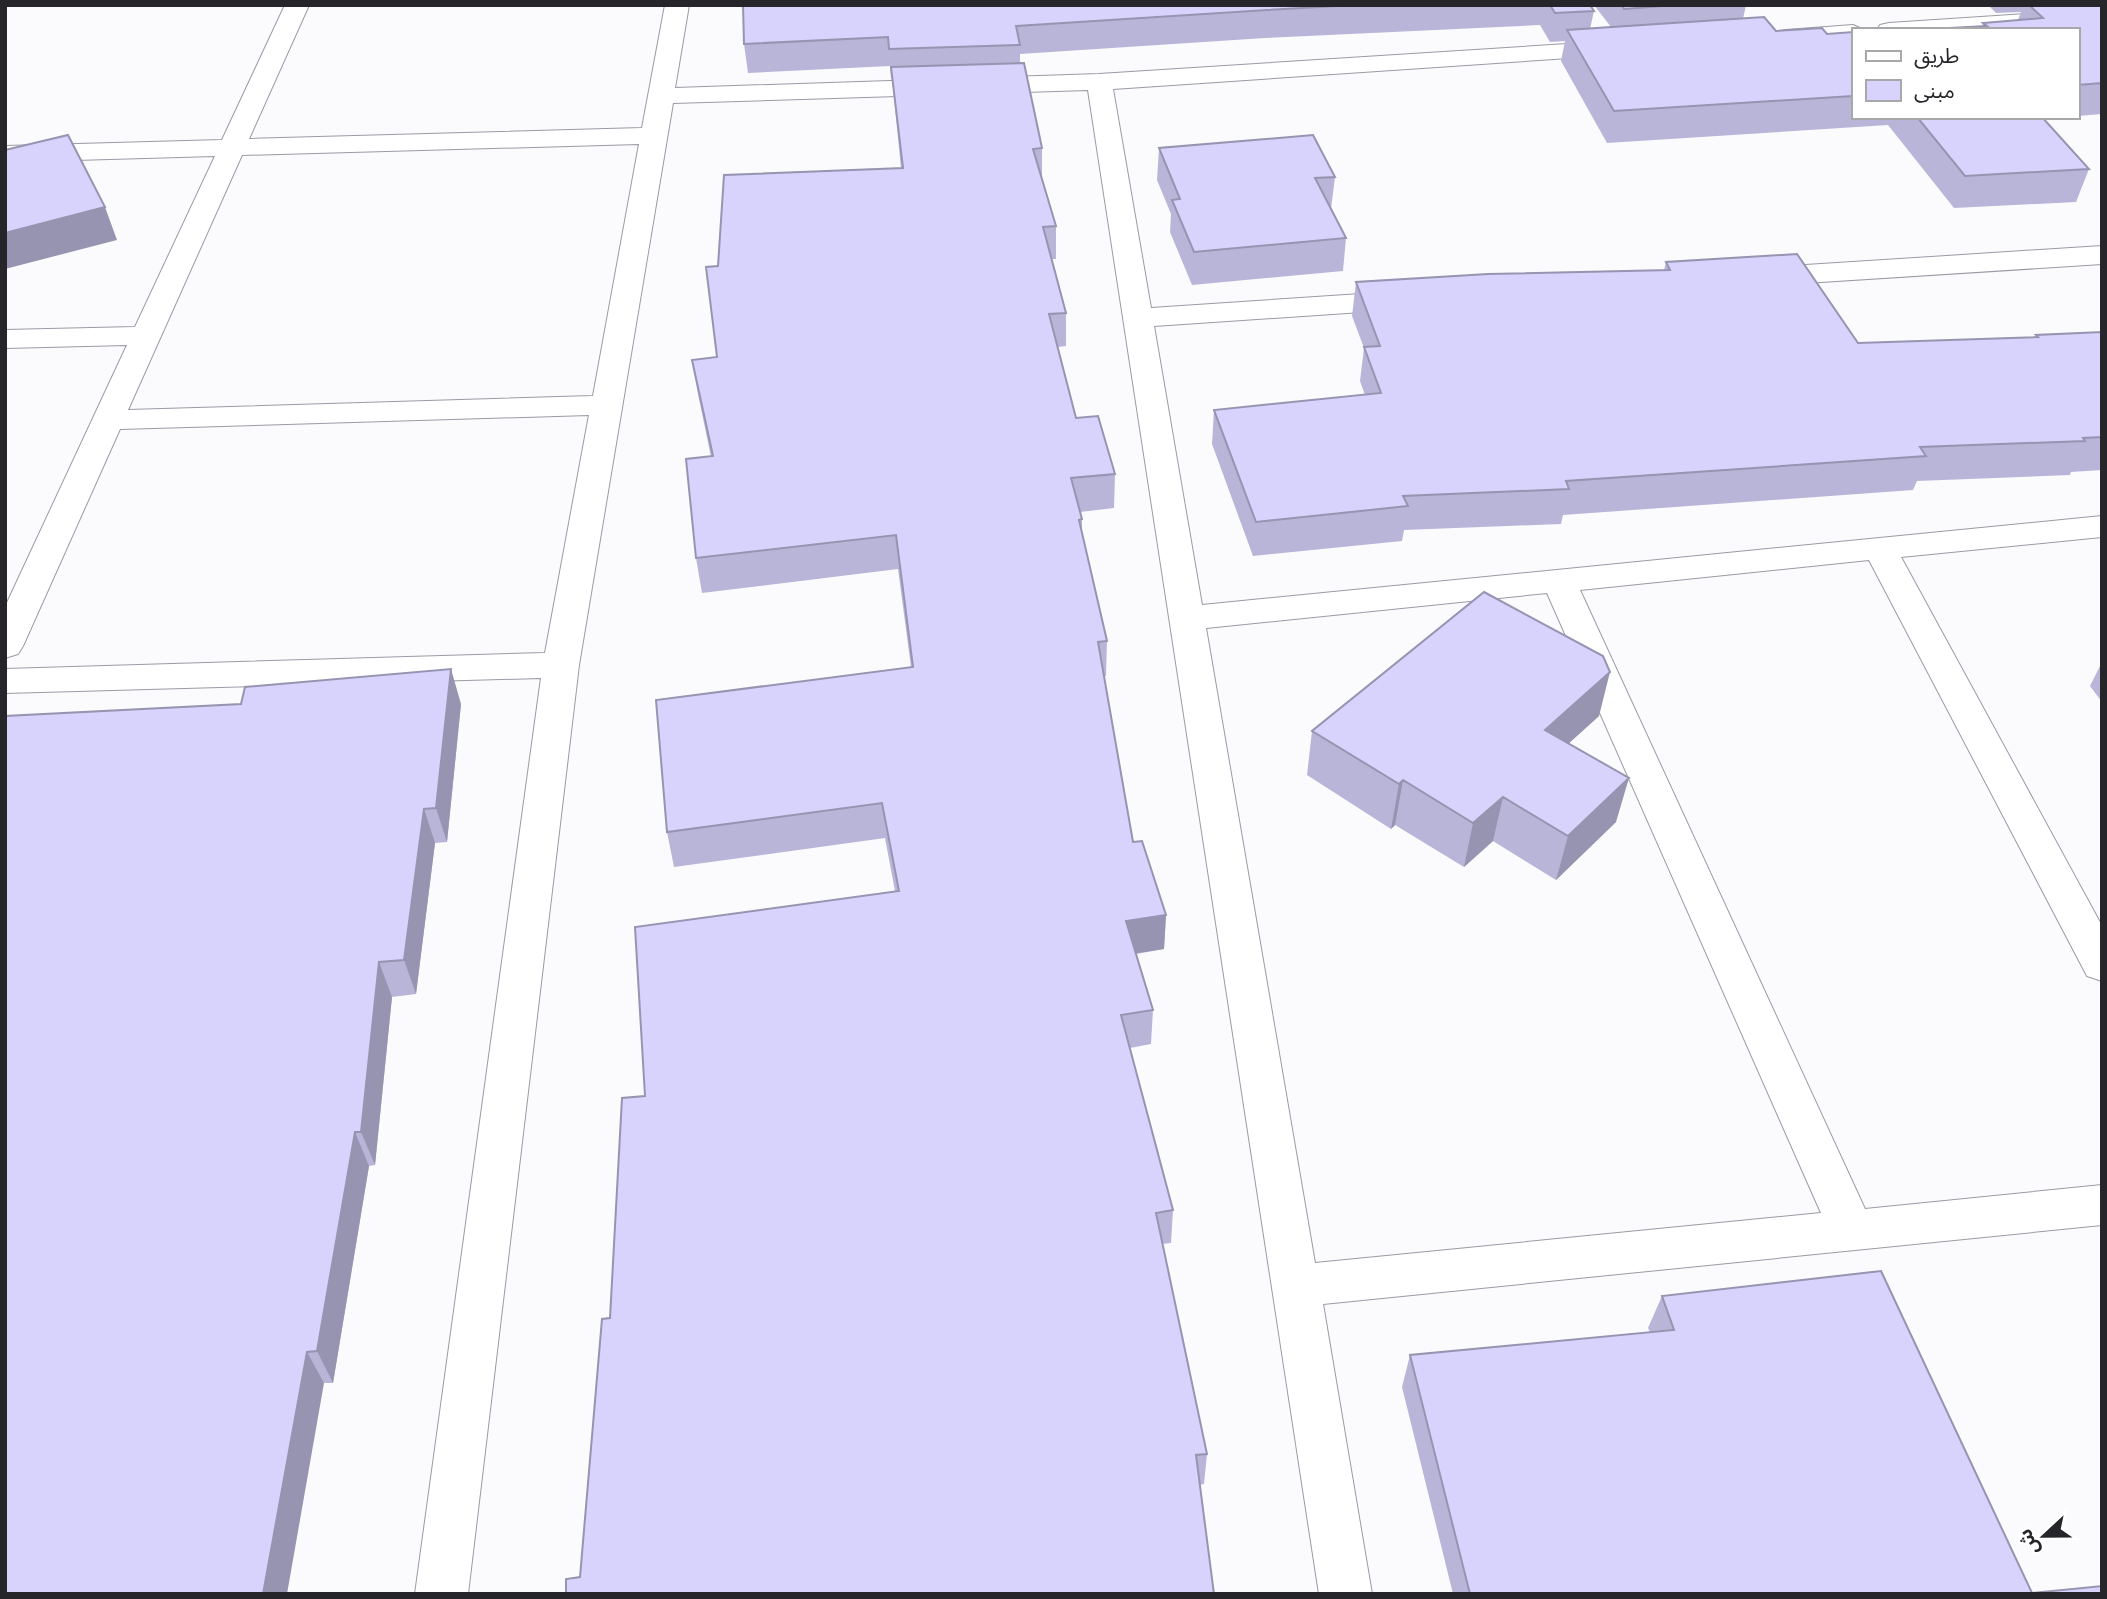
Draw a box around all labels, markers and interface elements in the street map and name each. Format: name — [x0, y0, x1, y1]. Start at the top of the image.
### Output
legend — [1852, 28, 2079, 119]
text: طريق — [1914, 43, 1959, 69]
text: مبنى — [1914, 78, 1955, 103]
north arrow — [2009, 1501, 2079, 1571]
text: ش — [2013, 1526, 2044, 1559]

